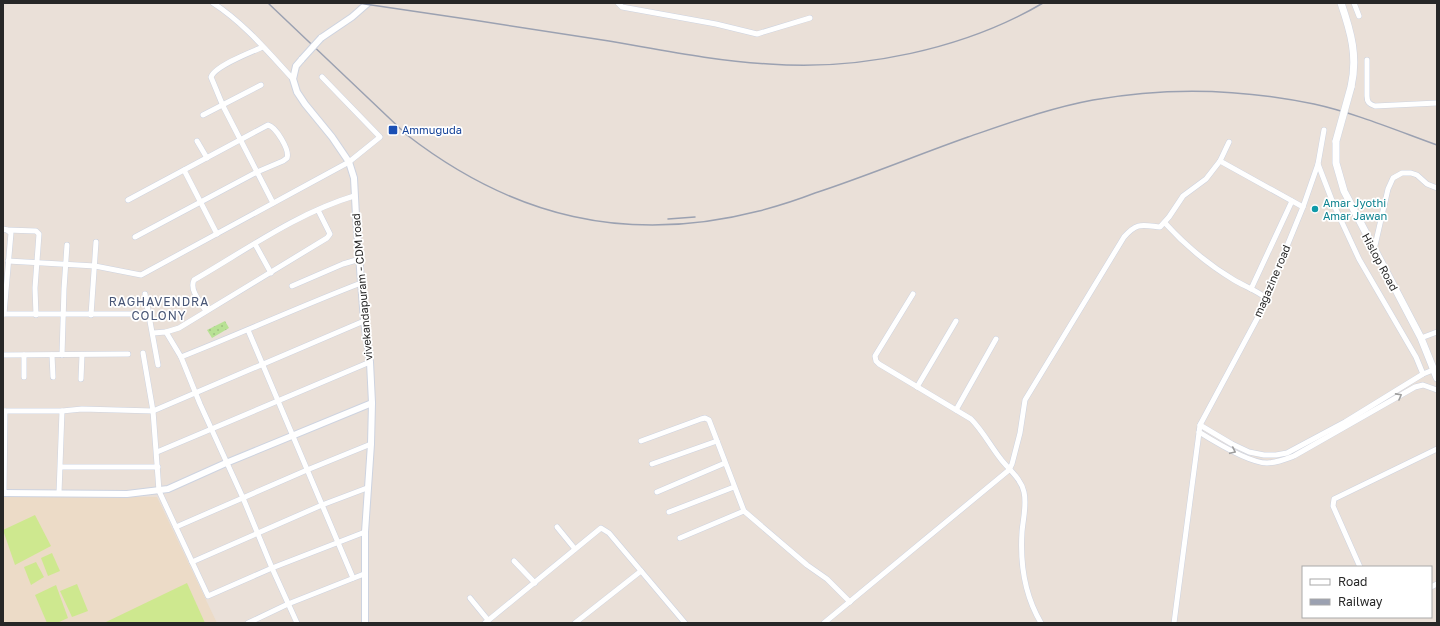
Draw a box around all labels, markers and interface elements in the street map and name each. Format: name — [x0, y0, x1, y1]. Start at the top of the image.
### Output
place label: Ammuguda — [402, 123, 462, 136]
marker: Ammuguda — [387, 124, 399, 136]
place label: Amar Jyothi Amar Jawan — [1323, 196, 1387, 222]
marker: Amar Jyothi Amar Jawan — [1310, 204, 1320, 214]
street label: vivekandapuram - CDM road — [349, 213, 374, 361]
street label: Hislop Road — [1360, 231, 1401, 293]
street label: magazine road — [1250, 243, 1293, 319]
district label: RAGHAVENDRA COLONY — [109, 294, 209, 323]
one-way arrow — [1395, 393, 1402, 400]
one-way arrow — [1228, 446, 1236, 454]
legend — [1302, 566, 1432, 618]
text: Road — [1338, 574, 1367, 589]
text: Railway — [1338, 594, 1383, 609]

